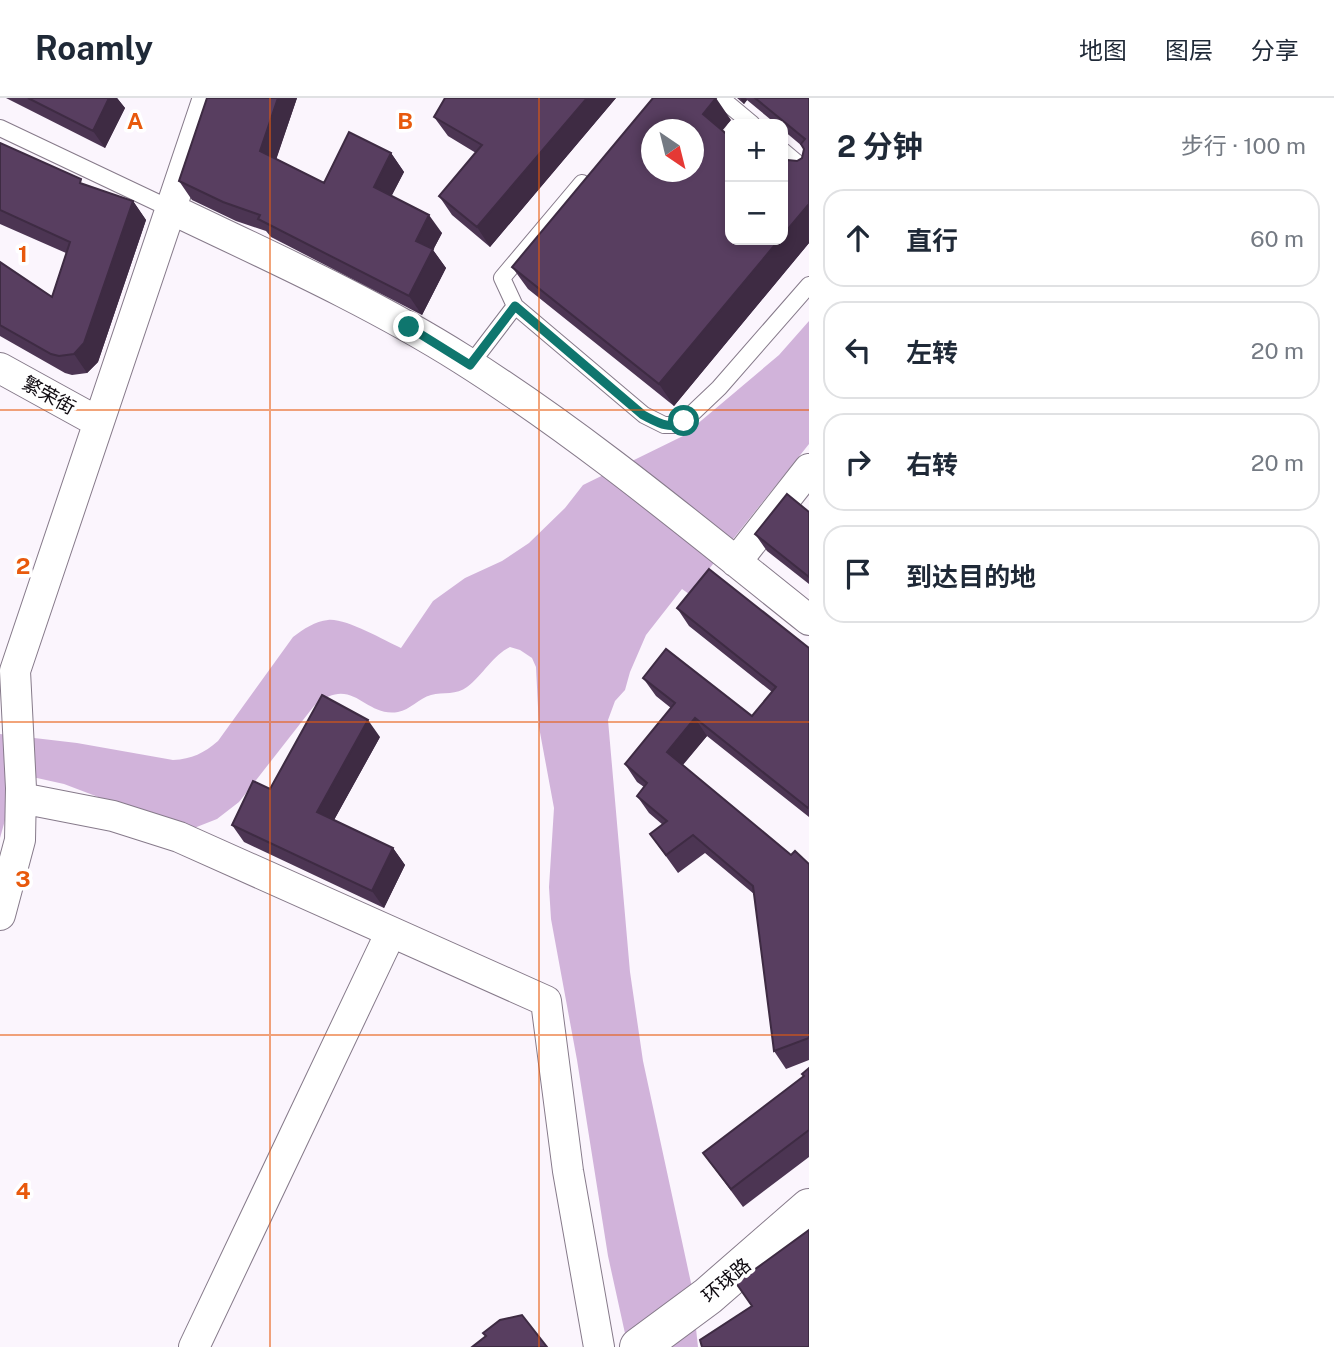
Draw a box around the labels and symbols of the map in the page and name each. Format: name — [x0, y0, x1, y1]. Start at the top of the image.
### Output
text: A — [127, 107, 144, 134]
text: B — [397, 107, 413, 134]
north arrow — [641, 119, 704, 182]
text: 1 — [18, 240, 28, 267]
route end — [393, 311, 424, 342]
street label: 繁荣街 — [19, 372, 79, 418]
route start — [668, 405, 699, 436]
text: 2 — [16, 552, 30, 579]
text: 3 — [15, 865, 31, 892]
text: 4 — [15, 1177, 31, 1204]
street label: 环球路 — [697, 1253, 755, 1307]

